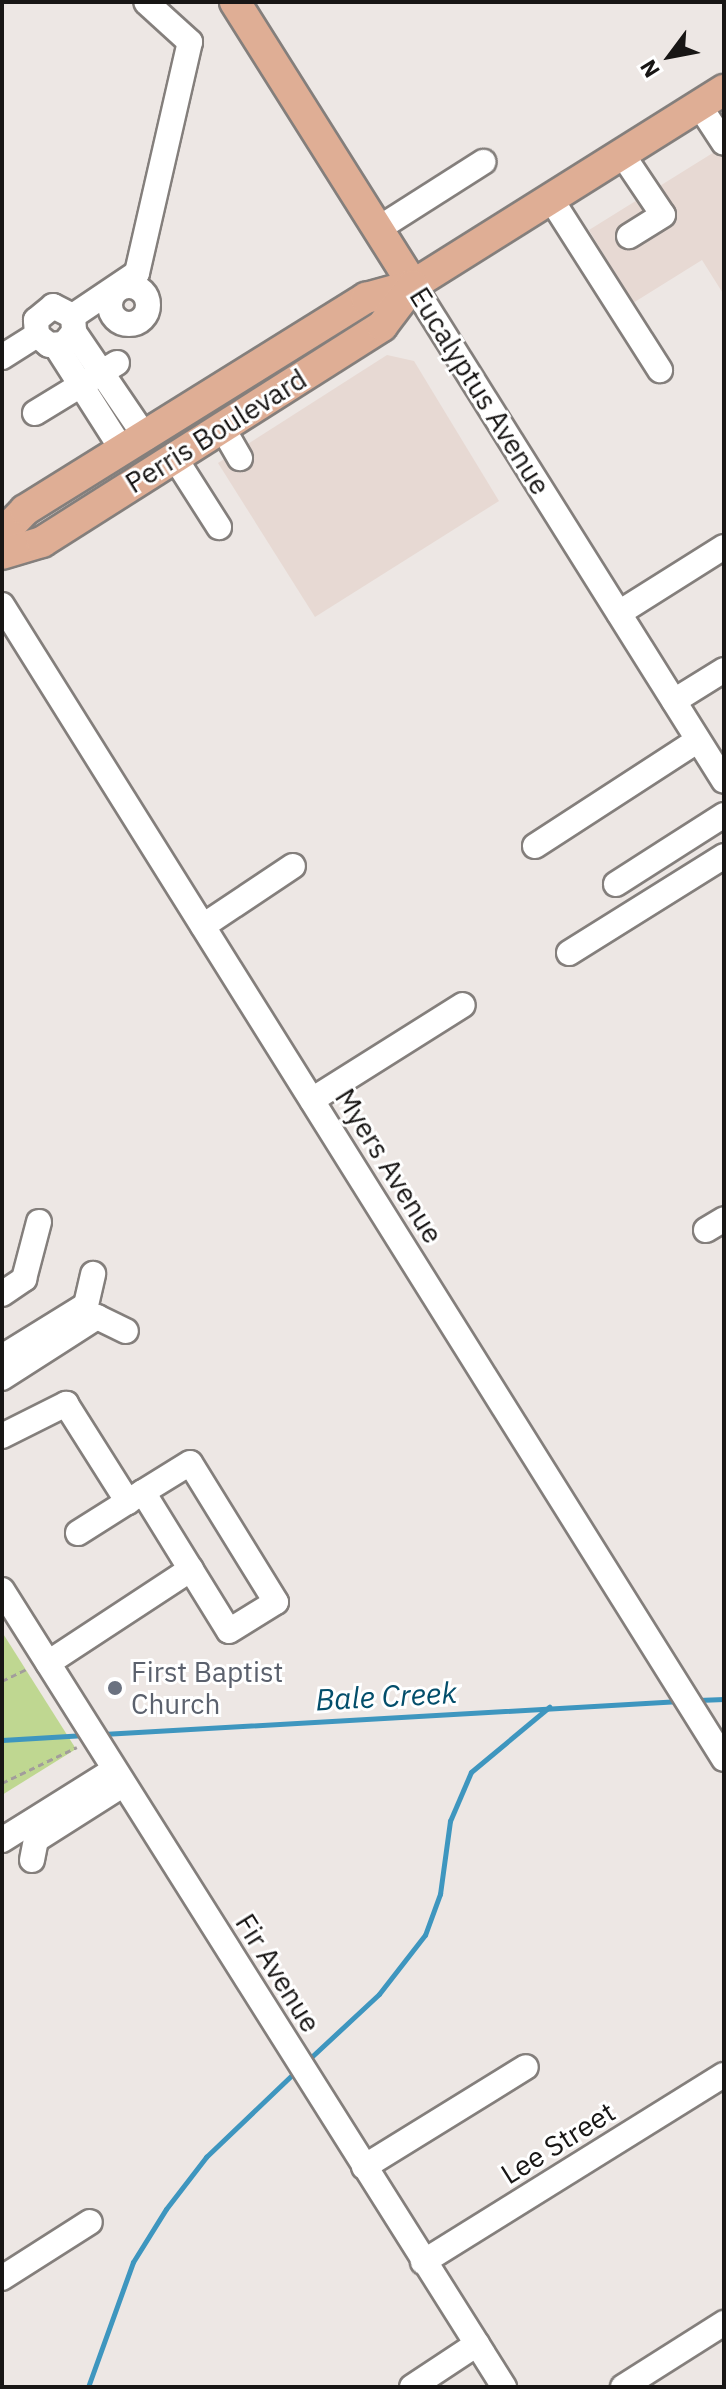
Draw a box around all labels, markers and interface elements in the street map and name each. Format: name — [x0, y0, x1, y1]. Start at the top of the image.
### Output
north arrow — [630, 16, 710, 96]
text: N — [633, 55, 666, 83]
street label: Eucalyptus Avenue — [403, 281, 557, 501]
street label: Perris Boulevard — [119, 362, 313, 500]
street label: Myers Avenue — [328, 1082, 450, 1250]
place label: First Baptist Church — [131, 1655, 283, 1721]
water label: Bale Creek — [314, 1674, 458, 1718]
marker: First Baptist Church — [106, 1679, 124, 1697]
street label: Fir Avenue — [229, 1908, 327, 2038]
street label: Lee Street — [495, 2095, 621, 2191]

